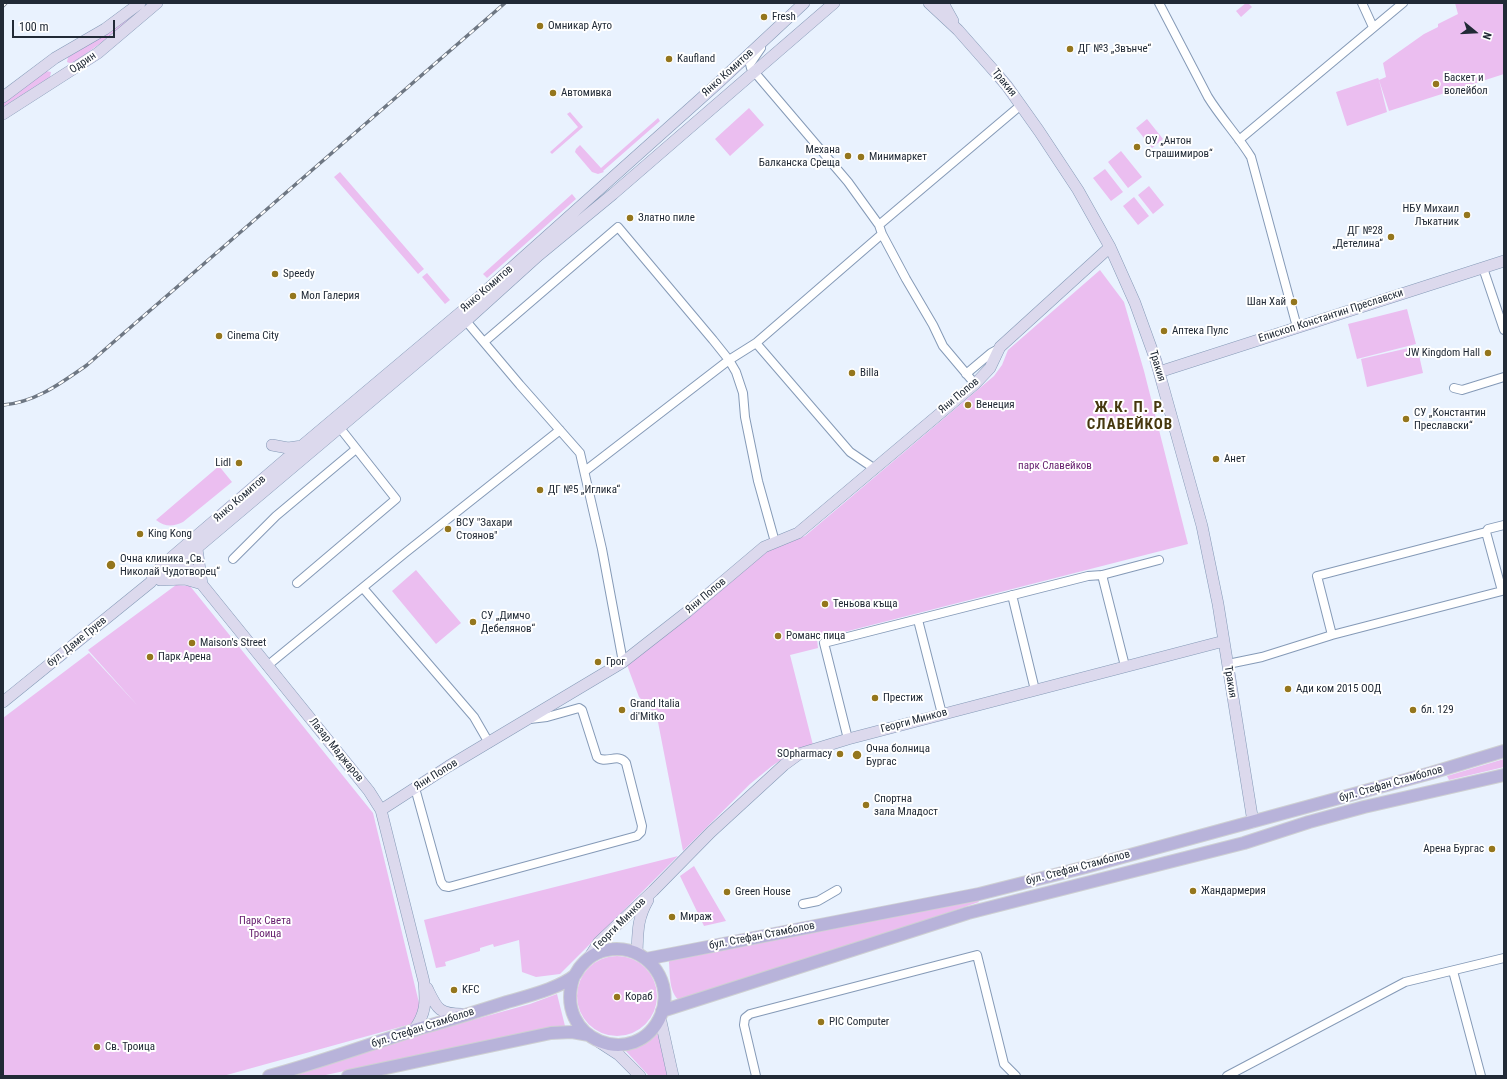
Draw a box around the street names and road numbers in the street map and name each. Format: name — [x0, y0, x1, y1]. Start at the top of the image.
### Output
street label: Янко Комитов — [700, 46, 756, 100]
street label: Одрин — [67, 49, 99, 77]
street label: Тракия — [989, 66, 1019, 100]
street label: Янко Комитов — [458, 263, 516, 315]
street label: Епископ Константин Преславски — [1257, 286, 1405, 346]
street label: Тракия — [1146, 349, 1168, 383]
street label: Яни Попов — [936, 375, 982, 417]
street label: Янко Комитов — [211, 473, 269, 525]
street label: Яни Попов — [683, 575, 729, 617]
street label: бул. Даме Груев — [45, 614, 109, 670]
street label: Тракия — [1221, 665, 1239, 699]
street label: Георги Минков — [879, 706, 949, 736]
street label: Лазар Маджаров — [306, 715, 366, 785]
street label: Яни Попов — [412, 756, 460, 794]
street label: бул. Стефан Стамболов — [1338, 763, 1444, 805]
street label: бул. Стефан Стамболов — [1024, 848, 1132, 888]
street label: Георги Минков — [591, 895, 649, 953]
street label: бул. Стефан Стамболов — [708, 919, 816, 953]
street label: бул. Стефан Стамболов — [370, 1005, 476, 1051]

